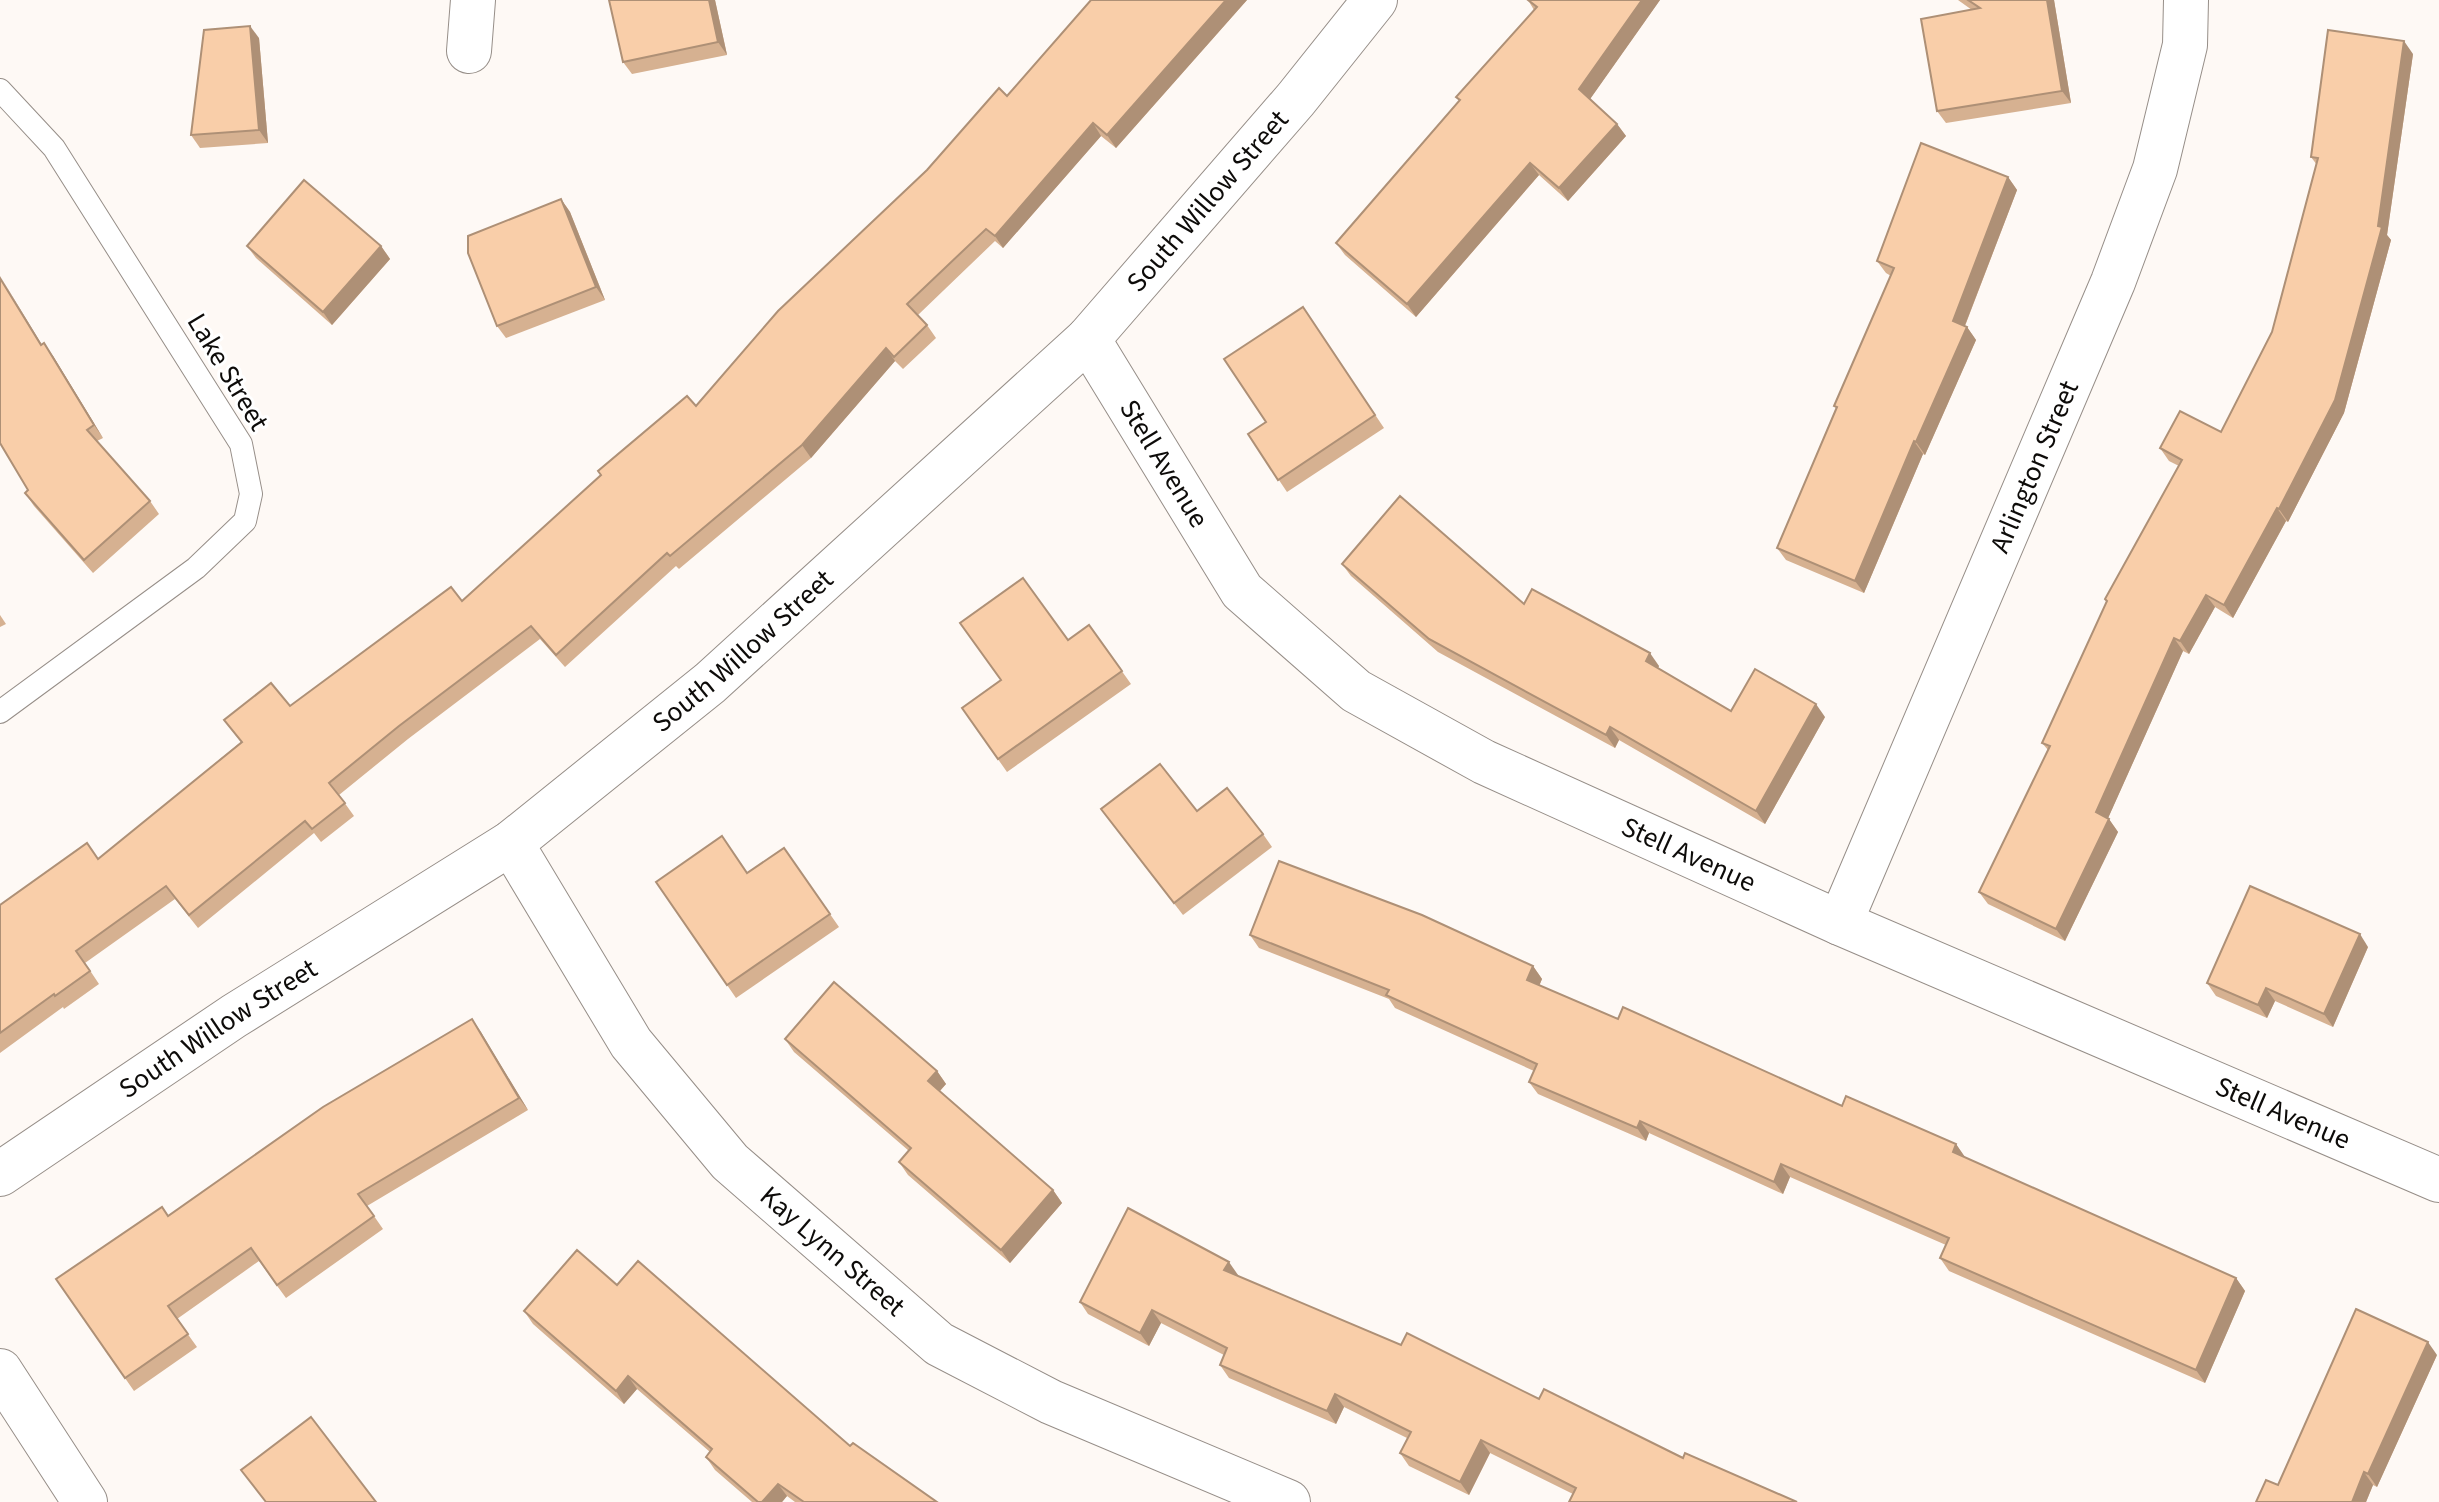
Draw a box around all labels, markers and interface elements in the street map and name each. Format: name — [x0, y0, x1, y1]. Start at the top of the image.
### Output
street label: South Willow Street — [1117, 101, 1298, 301]
street label: Lake Street — [177, 306, 279, 439]
street label: Arlington Street — [1980, 374, 2089, 559]
street label: Stell Avenue — [1110, 392, 1219, 535]
street label: South Willow Street — [644, 560, 843, 742]
street label: Stell Avenue — [1615, 807, 1762, 902]
street label: South Willow Street — [111, 949, 325, 1108]
street label: Stell Avenue — [2209, 1066, 2357, 1160]
street label: Kay Lynn Street — [751, 1177, 914, 1326]

